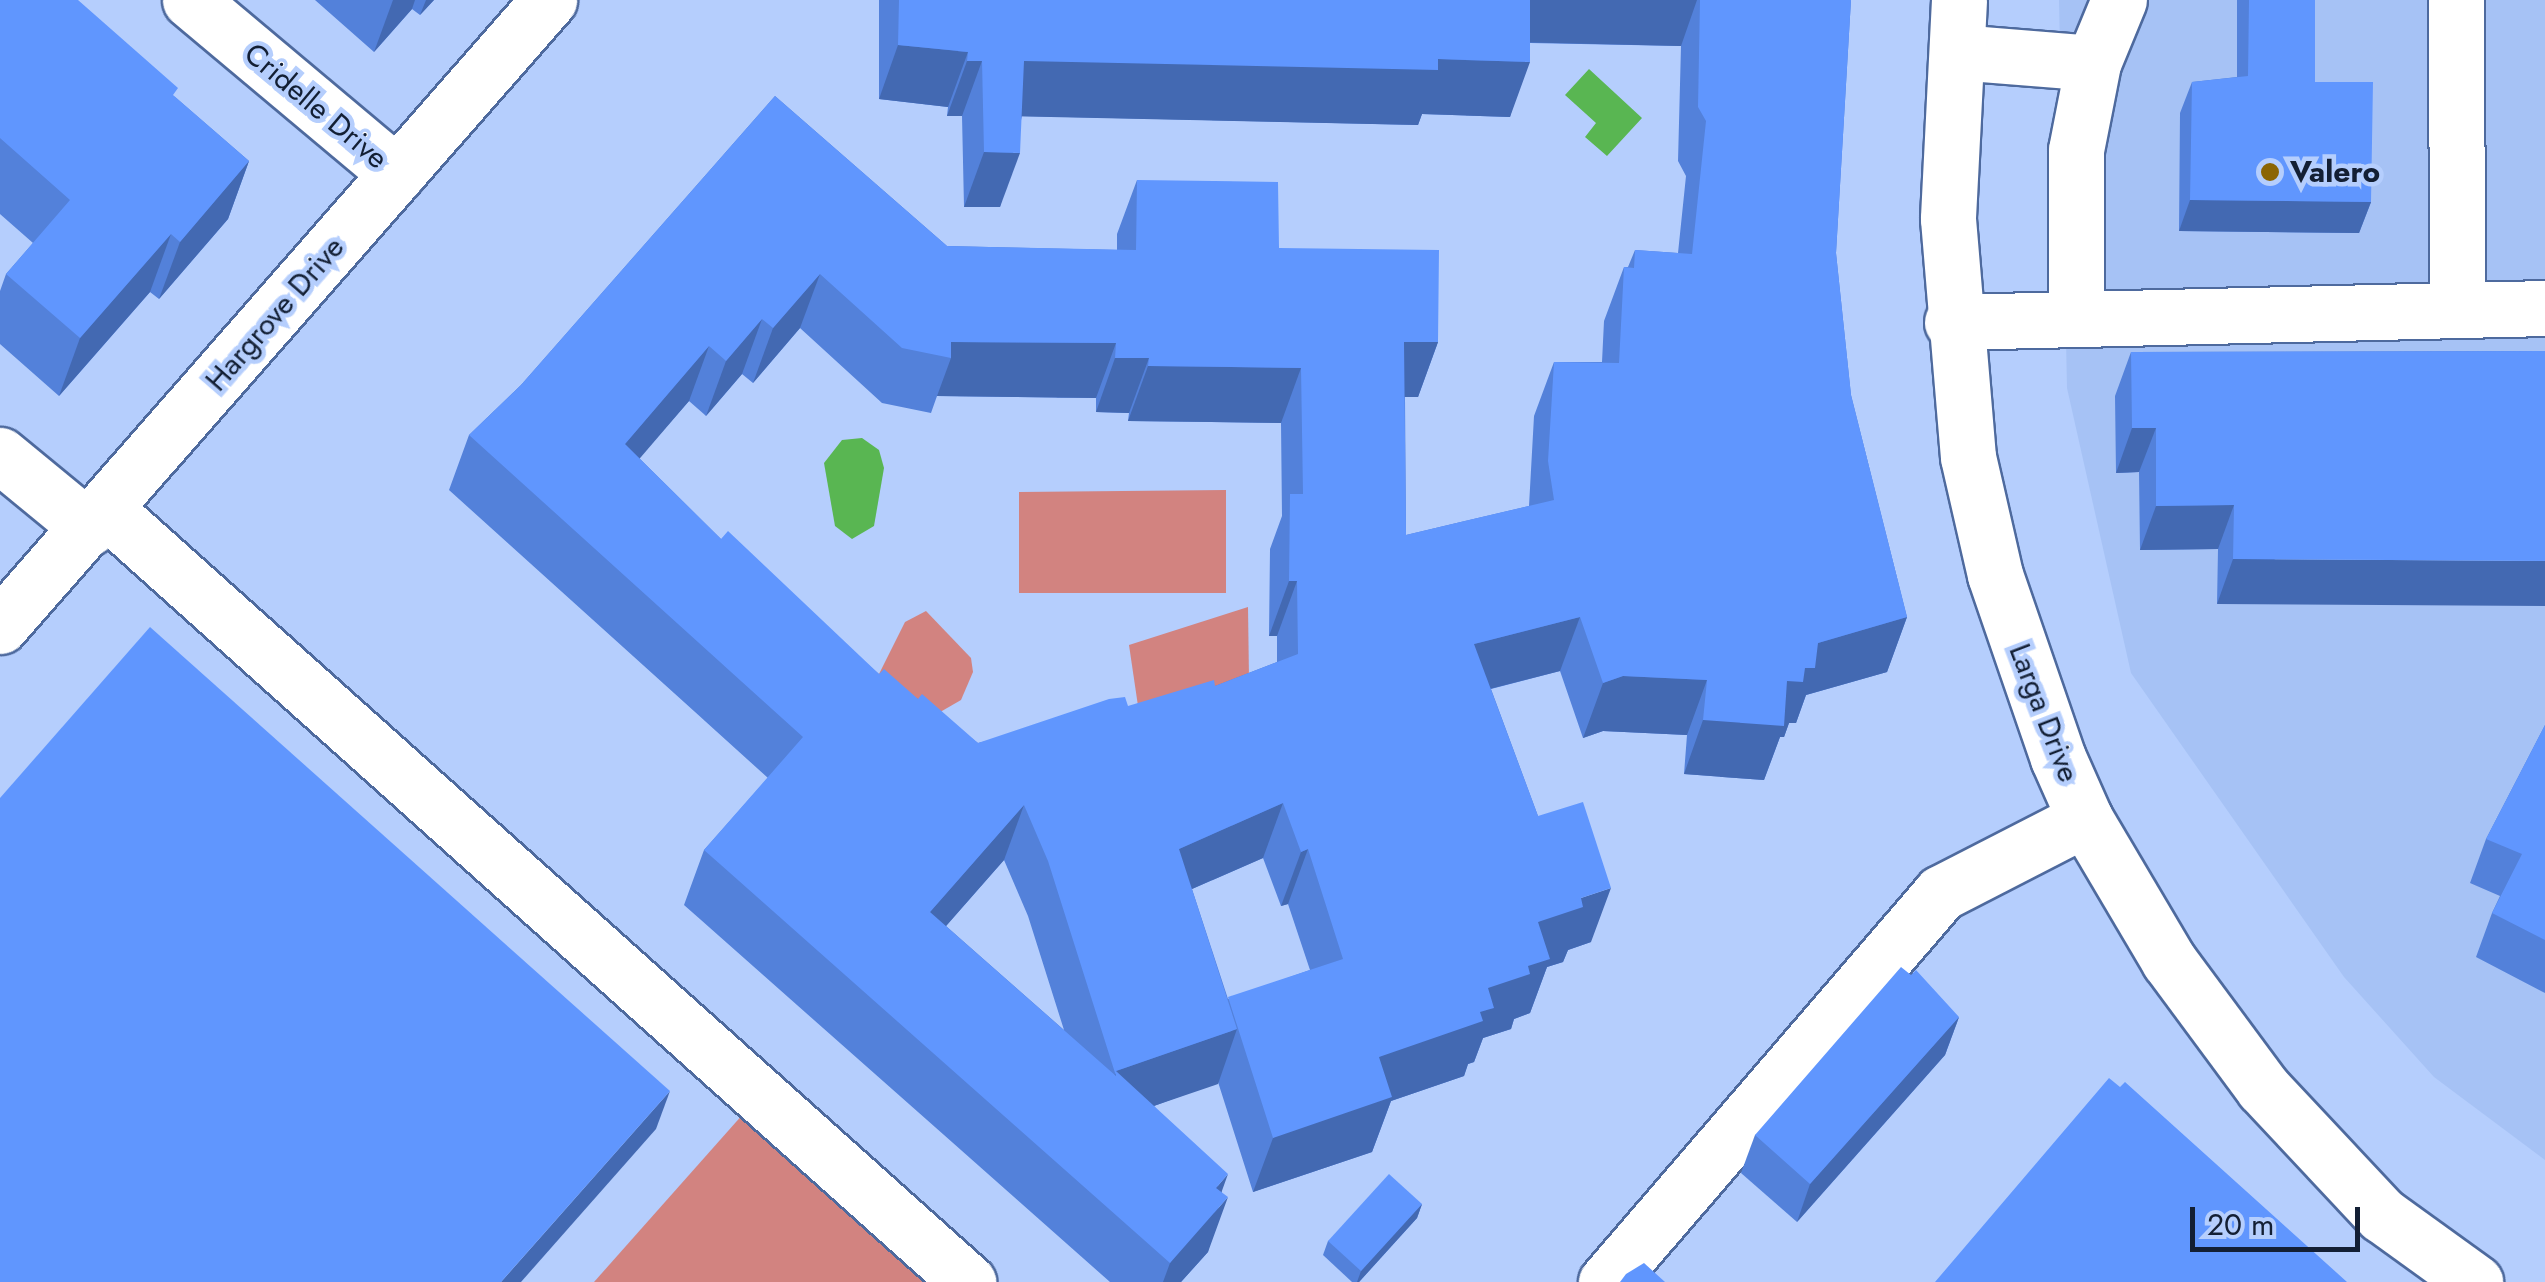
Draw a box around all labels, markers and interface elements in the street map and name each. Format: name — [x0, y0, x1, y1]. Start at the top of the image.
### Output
street label: Cridelle Drive — [237, 36, 395, 176]
place label: Valero — [2290, 154, 2380, 190]
marker: Valero — [2259, 161, 2281, 183]
street label: Hargrove Drive — [198, 230, 352, 398]
street label: Larga Drive — [2001, 639, 2087, 787]
scale bar — [2195, 1187, 2365, 1249]
text: 20 m — [2207, 1203, 2274, 1246]

